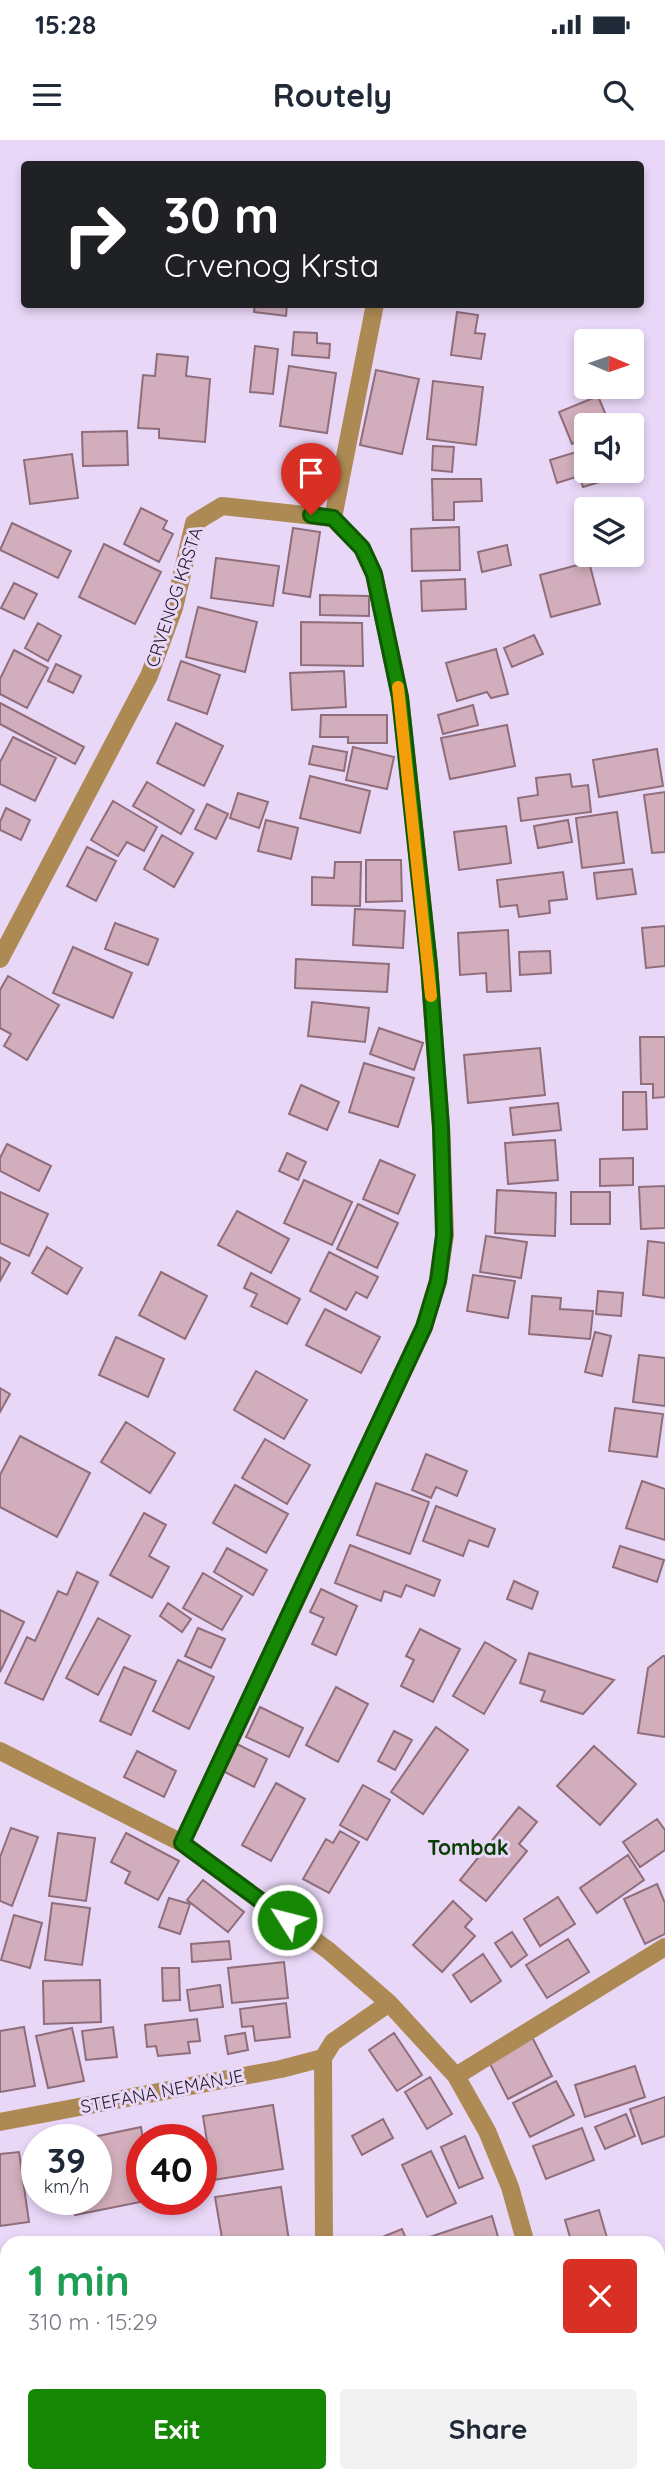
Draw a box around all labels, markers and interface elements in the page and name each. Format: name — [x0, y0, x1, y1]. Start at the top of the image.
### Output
text: 15:28 — [35, 8, 96, 41]
text: Routely — [273, 75, 392, 115]
icon: menu — [28, 76, 66, 114]
icon: search — [599, 76, 637, 114]
text: 30 m — [164, 184, 279, 245]
icon: right — [49, 189, 140, 280]
text: Crvenog Krsta — [164, 245, 379, 285]
north arrow — [574, 329, 644, 399]
map controls — [574, 329, 644, 567]
button: sound — [574, 413, 644, 483]
pin — [281, 443, 341, 515]
icon: arrive — [292, 454, 330, 492]
button: layers — [574, 497, 644, 567]
street label: CRVENOG KRSTA — [141, 524, 208, 670]
district label: Tombak — [427, 1834, 509, 1860]
position arrow — [250, 1883, 324, 1957]
street label: STEFANA NEMANJE — [79, 2064, 245, 2118]
speed limit sign: 40 — [126, 2124, 217, 2215]
text: 39 — [47, 2138, 86, 2182]
text: km/h — [44, 2175, 89, 2198]
text: 1 min — [28, 2254, 130, 2307]
button: close — [563, 2259, 637, 2333]
text: 310 m · 15:29 — [28, 2307, 157, 2336]
button: Exit — [28, 2389, 326, 2469]
button: Share — [340, 2389, 637, 2469]

